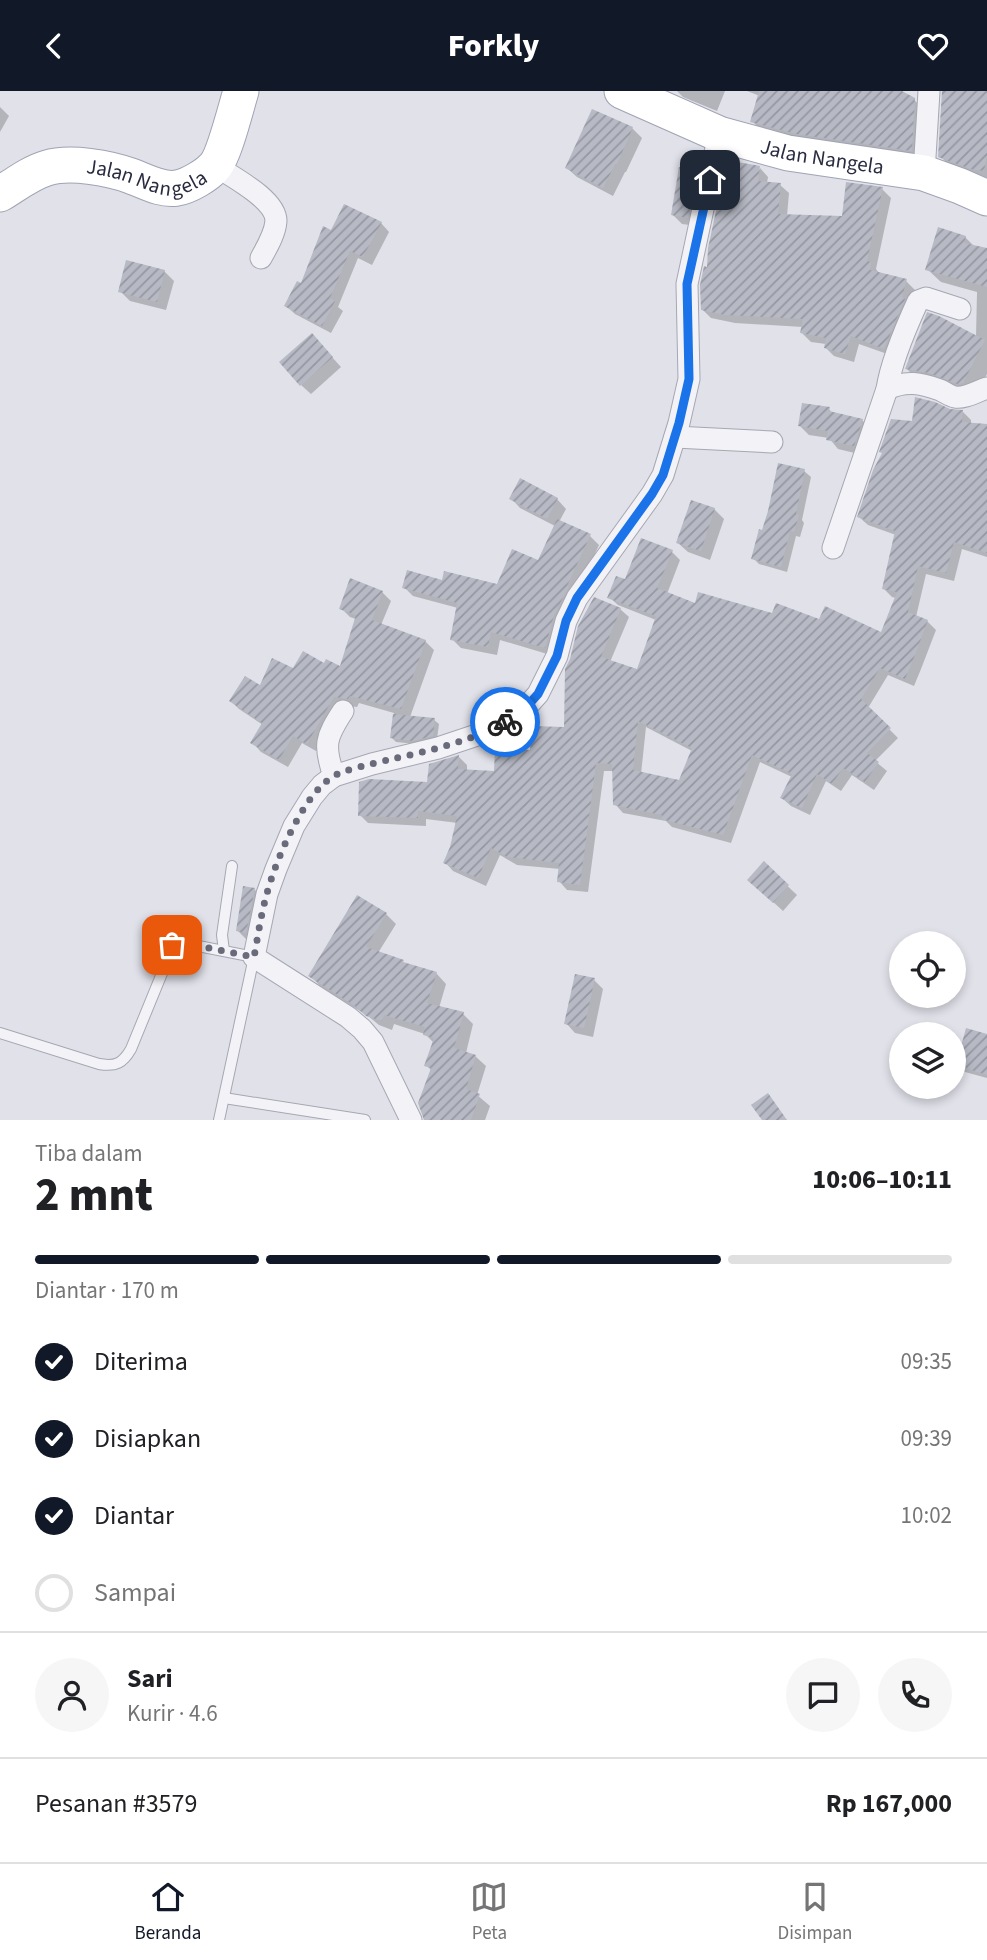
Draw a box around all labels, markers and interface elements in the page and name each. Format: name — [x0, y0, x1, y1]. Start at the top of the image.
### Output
text: Forkly — [448, 23, 539, 69]
icon: back — [35, 27, 73, 65]
icon: heart — [914, 27, 952, 65]
street label: Jalan Nangela — [757, 131, 886, 182]
pin — [680, 150, 740, 210]
street label: Jalan Nangela — [85, 151, 213, 204]
icon: home — [691, 161, 729, 199]
courier — [470, 687, 540, 757]
icon: bike — [486, 703, 524, 741]
pin — [142, 915, 202, 975]
icon: bag — [153, 926, 191, 964]
map controls — [889, 931, 966, 1099]
button: locate — [889, 931, 966, 1008]
button: layers — [889, 1022, 966, 1099]
text: Tiba dalam — [35, 1137, 142, 1170]
text: 10:06–10:11 — [812, 1161, 952, 1198]
text: 2 mnt — [35, 1163, 153, 1228]
text: Diantar · 170 m — [35, 1274, 179, 1307]
icon: check — [35, 1343, 73, 1381]
text: Diterima — [94, 1343, 188, 1380]
text: 09:35 — [901, 1345, 952, 1378]
icon: check — [35, 1420, 73, 1458]
text: Disiapkan — [94, 1420, 201, 1457]
text: 09:39 — [901, 1422, 952, 1455]
icon: check — [35, 1497, 73, 1535]
text: Diantar — [94, 1497, 174, 1534]
text: 10:02 — [901, 1499, 952, 1532]
text: Sampai — [94, 1574, 176, 1611]
button: person — [35, 1658, 109, 1732]
button: chat — [786, 1658, 860, 1732]
button: phone — [878, 1658, 952, 1732]
text: Sari — [127, 1660, 173, 1697]
text: Kurir · 4.6 — [127, 1697, 218, 1730]
text: Pesanan #3579 — [35, 1785, 197, 1822]
text: Rp 167,000 — [826, 1785, 952, 1822]
tab: Beranda — [135, 1878, 201, 1947]
tab: Peta — [470, 1878, 508, 1947]
tab: Disimpan — [777, 1878, 852, 1947]

